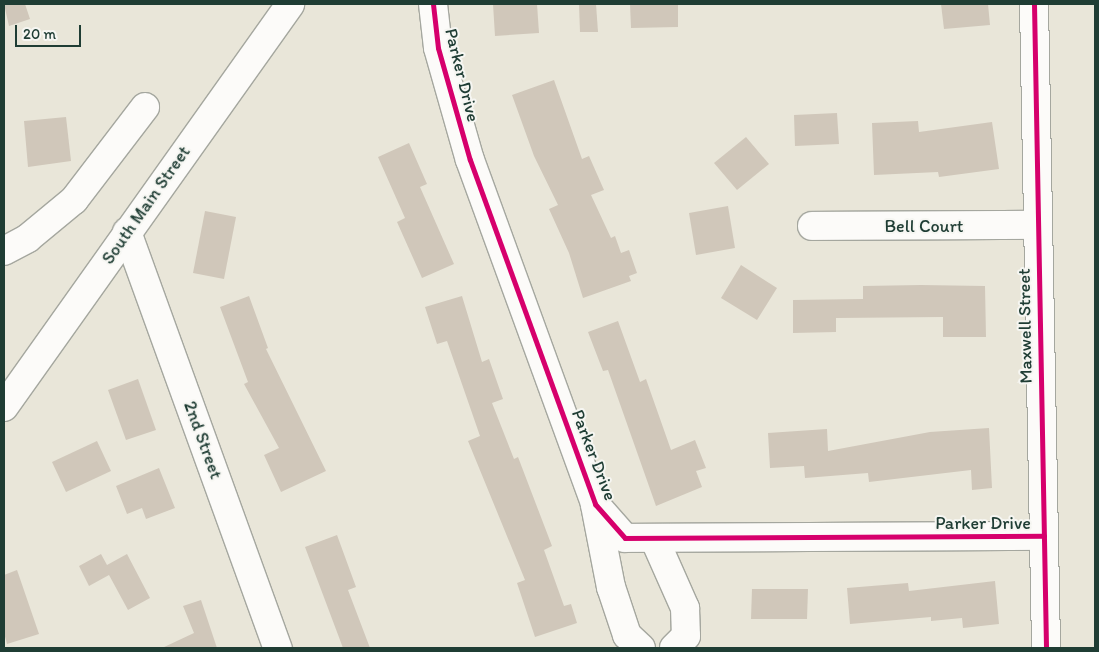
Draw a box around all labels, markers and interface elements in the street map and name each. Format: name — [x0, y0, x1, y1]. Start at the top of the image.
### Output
scale bar — [18, 15, 84, 47]
text: 20 m — [23, 25, 56, 43]
street label: Parker Drive — [440, 26, 484, 124]
street label: South Main Street — [97, 142, 195, 268]
street label: Bell Court — [885, 215, 963, 237]
street label: Maxwell Street — [1013, 268, 1037, 384]
street label: 2nd Street — [179, 398, 227, 482]
street label: Parker Drive — [567, 406, 621, 504]
street label: Parker Drive — [935, 512, 1031, 534]

